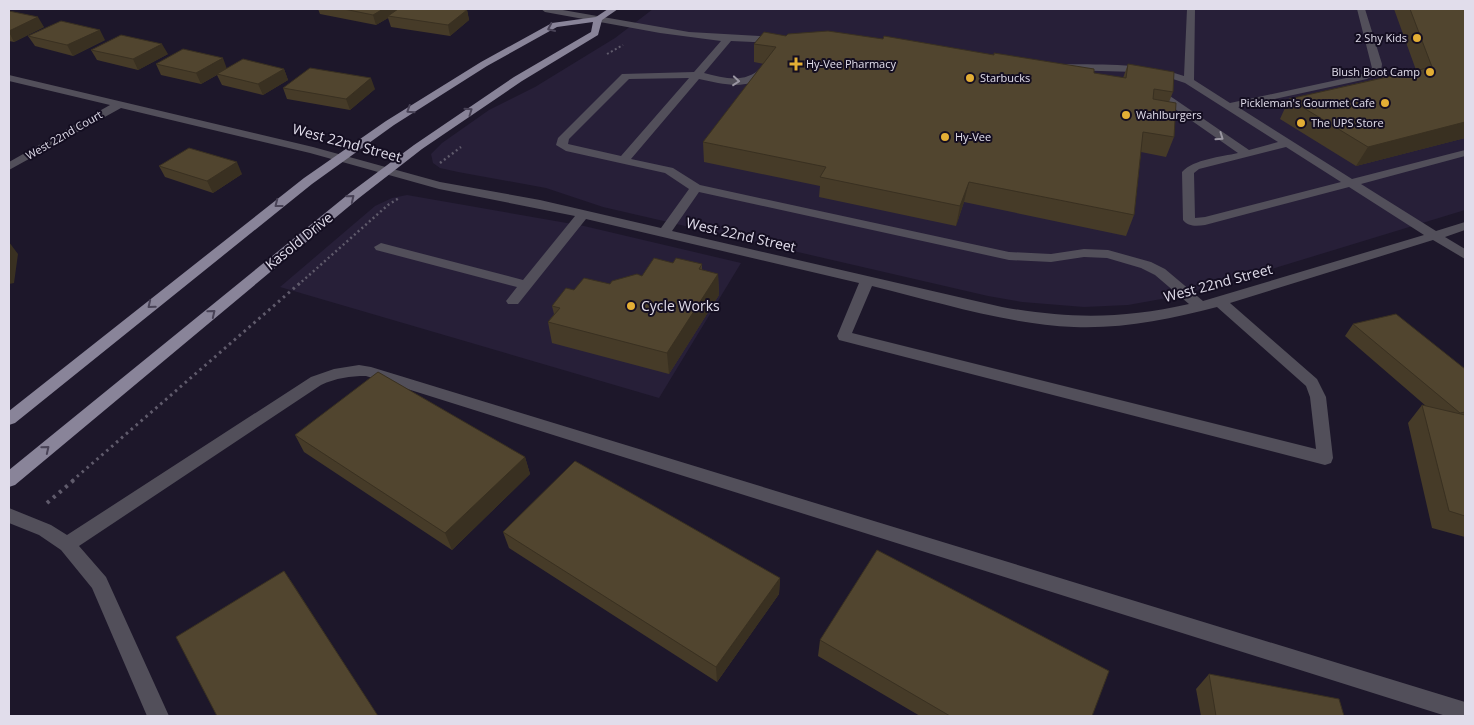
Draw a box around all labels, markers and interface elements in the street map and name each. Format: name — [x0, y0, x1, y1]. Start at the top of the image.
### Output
one-way arrow — [547, 22, 556, 32]
place label: 2 Shy Kids — [1355, 30, 1407, 45]
marker: 2 Shy Kids — [1411, 32, 1423, 44]
place label: Hy-Vee Pharmacy — [806, 56, 896, 71]
marker: Hy-Vee Pharmacy — [790, 58, 802, 70]
place label: Blush Boot Camp — [1331, 64, 1420, 79]
marker: Blush Boot Camp — [1424, 66, 1436, 78]
place label: Starbucks — [980, 70, 1030, 85]
marker: Starbucks — [964, 72, 976, 84]
one-way arrow — [732, 76, 740, 87]
place label: Pickleman's Gourmet Cafe — [1240, 95, 1375, 110]
marker: Pickleman's Gourmet Cafe — [1379, 97, 1391, 109]
one-way arrow — [407, 103, 416, 113]
street label: West 22nd Court — [23, 107, 105, 163]
place label: Wahlburgers — [1136, 107, 1202, 122]
one-way arrow — [463, 108, 473, 117]
marker: Wahlburgers — [1120, 109, 1132, 121]
place label: The UPS Store — [1311, 115, 1384, 130]
marker: The UPS Store — [1295, 117, 1307, 129]
street label: West 22nd Street — [291, 119, 404, 166]
place label: Hy-Vee — [955, 129, 991, 144]
marker: Hy-Vee — [939, 131, 951, 143]
one-way arrow — [1214, 131, 1224, 140]
one-way arrow — [346, 195, 355, 204]
one-way arrow — [275, 199, 284, 207]
street label: Kasold Drive — [261, 208, 336, 274]
street label: West 22nd Street — [684, 213, 798, 256]
street label: West 22nd Street — [1161, 259, 1274, 306]
place label: Cycle Works — [641, 296, 720, 315]
one-way arrow — [148, 300, 157, 308]
marker: Cycle Works — [625, 300, 637, 312]
one-way arrow — [207, 309, 216, 318]
one-way arrow — [41, 446, 50, 455]

